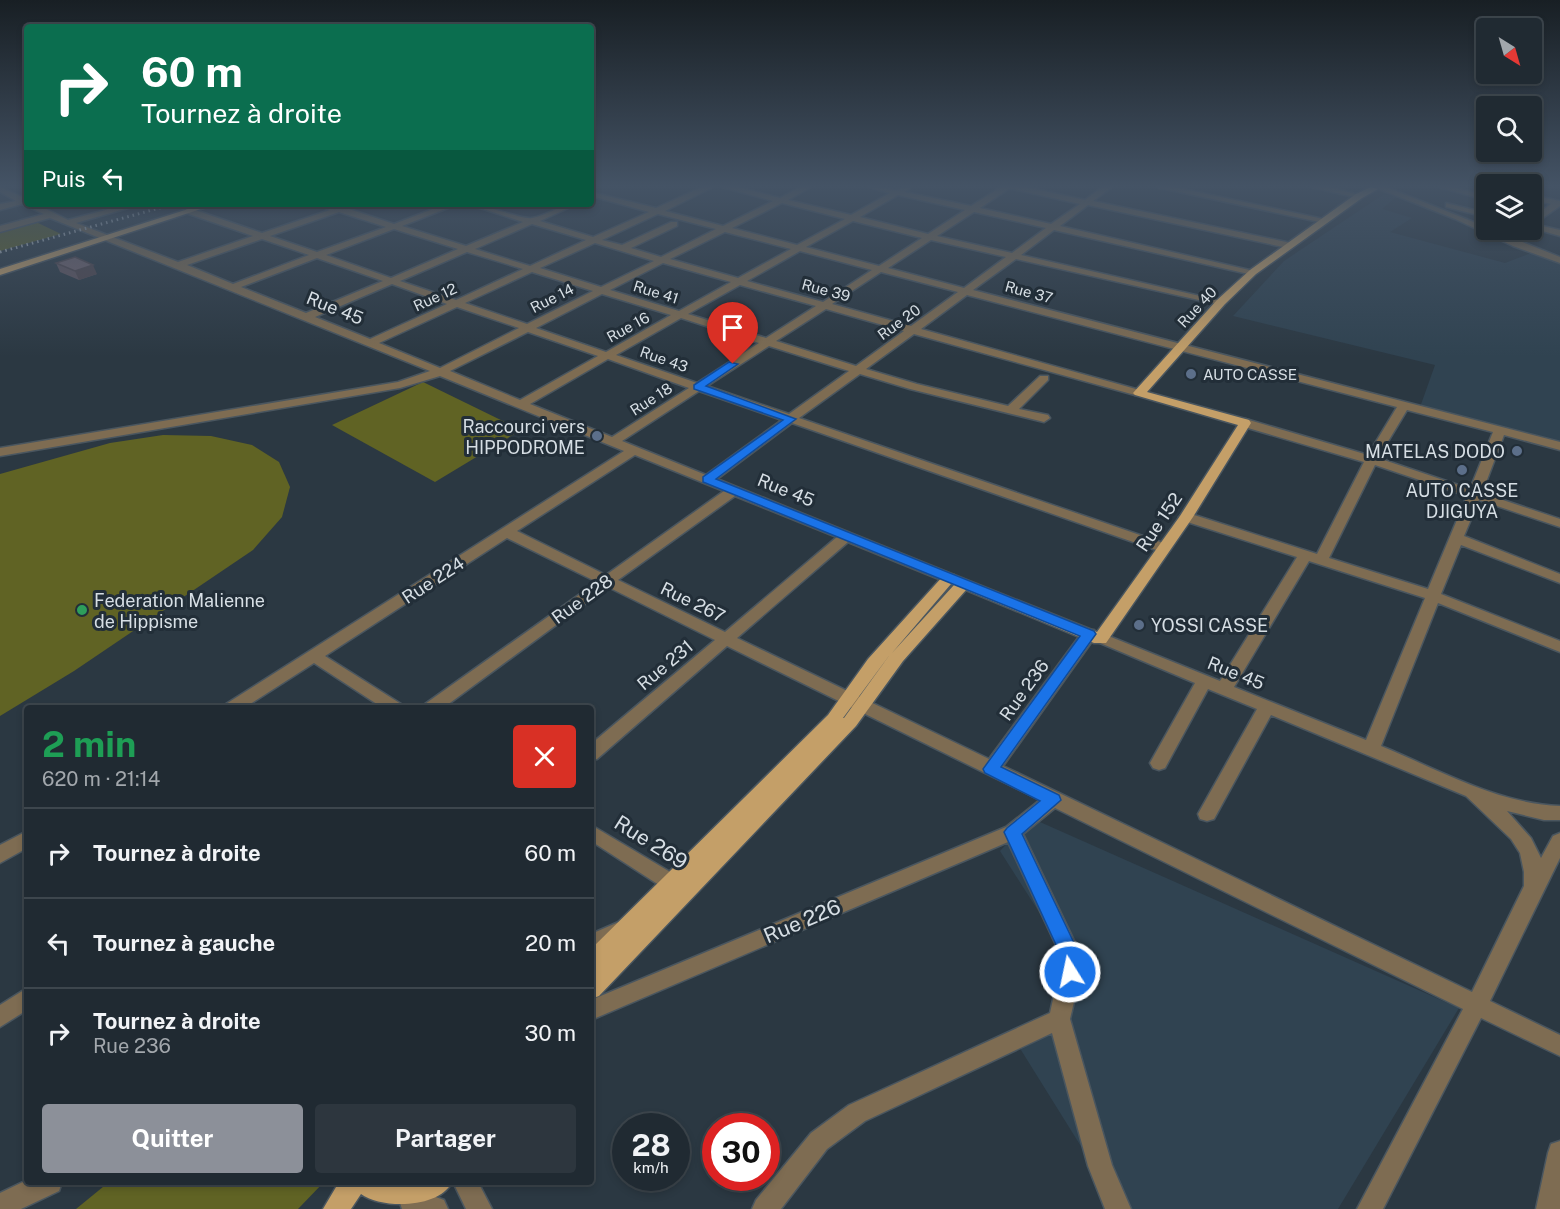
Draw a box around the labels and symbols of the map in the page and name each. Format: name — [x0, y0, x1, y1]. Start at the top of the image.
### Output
north arrow — [1476, 18, 1542, 84]
street label: Rue 39 — [800, 275, 852, 305]
street label: Rue 41 — [631, 277, 681, 307]
street label: Rue 37 — [1003, 277, 1055, 307]
street label: Rue 12 — [411, 280, 459, 314]
street label: Rue 14 — [528, 280, 576, 316]
street label: Rue 40 — [1174, 283, 1220, 331]
street label: Rue 45 — [303, 287, 367, 329]
street label: Rue 20 — [874, 301, 924, 343]
pin — [707, 302, 758, 364]
street label: Rue 16 — [604, 308, 652, 346]
street label: Rue 43 — [638, 343, 690, 375]
place label: AUTO CASSE — [1203, 366, 1297, 383]
marker: AUTO CASSE — [1184, 367, 1198, 381]
street label: Rue 18 — [627, 379, 675, 419]
place label: Raccourci vers HIPPODROME — [462, 416, 585, 458]
marker: Raccourci vers HIPPODROME — [590, 429, 604, 443]
place label: MATELAS DODO — [1365, 441, 1505, 462]
marker: MATELAS DODO — [1510, 444, 1524, 458]
marker: AUTO CASSE DJIGUYA — [1455, 463, 1469, 477]
street label: Rue 45 — [754, 469, 818, 511]
place label: AUTO CASSE DJIGUYA — [1406, 480, 1518, 522]
street label: Rue 152 — [1132, 489, 1186, 555]
street label: Rue 224 — [398, 552, 468, 608]
street label: Rue 228 — [547, 570, 617, 628]
street label: Rue 267 — [657, 577, 729, 627]
place label: Federation Malienne de Hippisme — [94, 590, 265, 632]
marker: Federation Malienne de Hippisme — [75, 603, 89, 617]
place label: YOSSI CASSE — [1151, 615, 1268, 636]
marker: YOSSI CASSE — [1132, 618, 1146, 632]
street label: Rue 231 — [633, 636, 697, 694]
street label: Rue 45 — [1204, 652, 1268, 694]
street label: Rue 236 — [995, 655, 1053, 725]
street label: Rue 269 — [610, 810, 692, 874]
street label: Rue 226 — [760, 894, 844, 948]
position arrow — [1038, 940, 1102, 1004]
speed limit sign: 30 — [702, 1113, 780, 1191]

